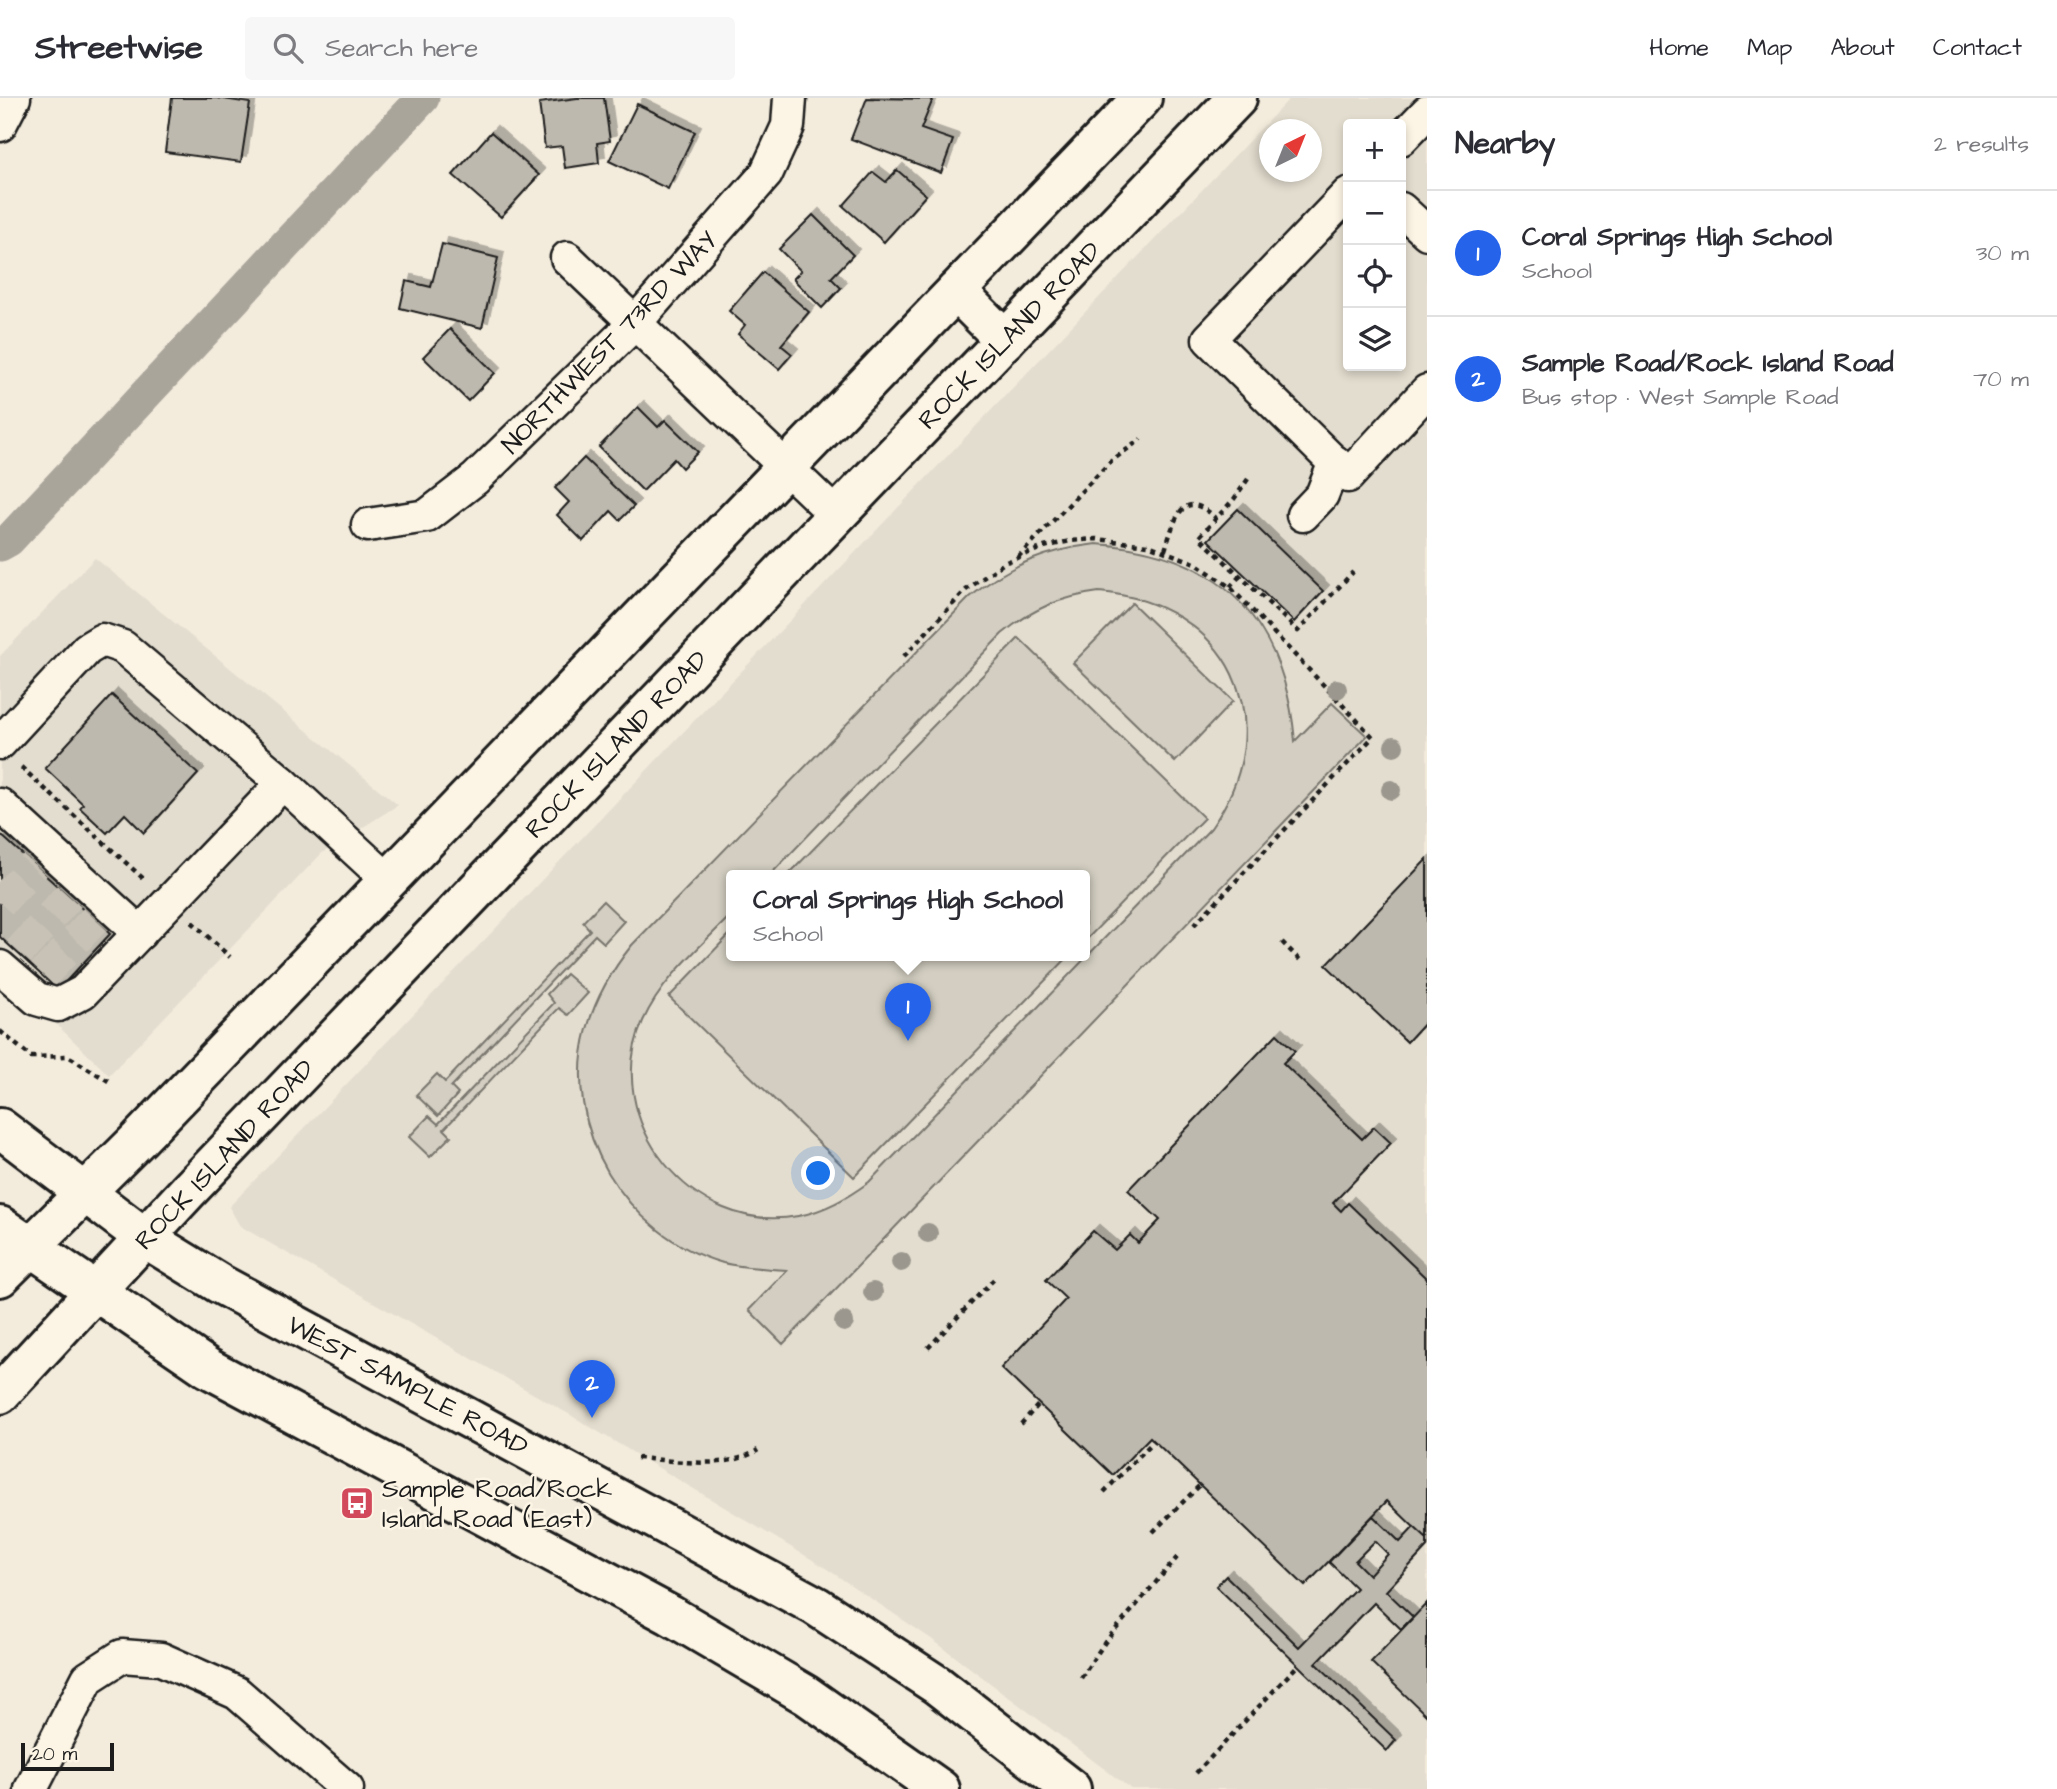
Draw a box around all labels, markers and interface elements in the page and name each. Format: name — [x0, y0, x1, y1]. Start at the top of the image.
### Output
search box — [245, 17, 735, 80]
text: Streetwise — [35, 25, 203, 71]
icon: search — [269, 29, 307, 67]
text: Search here — [325, 30, 478, 66]
text: Home — [1649, 31, 1709, 65]
text: Map — [1747, 31, 1792, 65]
text: About — [1830, 31, 1895, 65]
text: Contact — [1933, 31, 2022, 65]
north arrow — [1259, 119, 1322, 182]
map controls — [1343, 119, 1406, 371]
button: + — [1343, 119, 1406, 182]
text: Nearby — [1455, 123, 1555, 165]
text: 2 results — [1934, 128, 2029, 160]
button: − — [1343, 182, 1406, 245]
text: Coral Springs High School — [1522, 219, 1832, 255]
street label: NORTHWEST 73RD WAY — [493, 223, 726, 462]
street label: ROCK ISLAND ROAD — [910, 234, 1109, 438]
text: 1 — [1477, 237, 1479, 269]
text: 30 m — [1976, 237, 2029, 269]
button: locate — [1343, 245, 1406, 308]
text: School — [1522, 255, 1592, 287]
button: layers — [1343, 308, 1406, 371]
text: Sample Road/Rock Island Road — [1522, 345, 1894, 381]
text: 2 — [1471, 363, 1485, 395]
text: 70 m — [1973, 363, 2029, 395]
text: Bus stop · West Sample Road — [1522, 381, 1838, 413]
street label: ROCK ISLAND ROAD — [517, 643, 716, 847]
popup — [726, 870, 1090, 961]
text: Coral Springs High School — [753, 882, 1063, 918]
text: School — [753, 918, 823, 950]
pin: 1 — [885, 983, 931, 1041]
street label: ROCK ISLAND ROAD — [127, 1051, 323, 1258]
your location — [801, 1156, 835, 1190]
street label: WEST SAMPLE ROAD — [281, 1307, 534, 1465]
pin: 2 — [569, 1360, 615, 1418]
place label: Sample Road/Rock Island Road (East) — [382, 1471, 612, 1537]
bus stop icon: Sample Road/Rock Island Road (East) — [338, 1484, 376, 1522]
scale bar — [21, 1740, 114, 1772]
text: 20 m — [32, 1741, 77, 1768]

